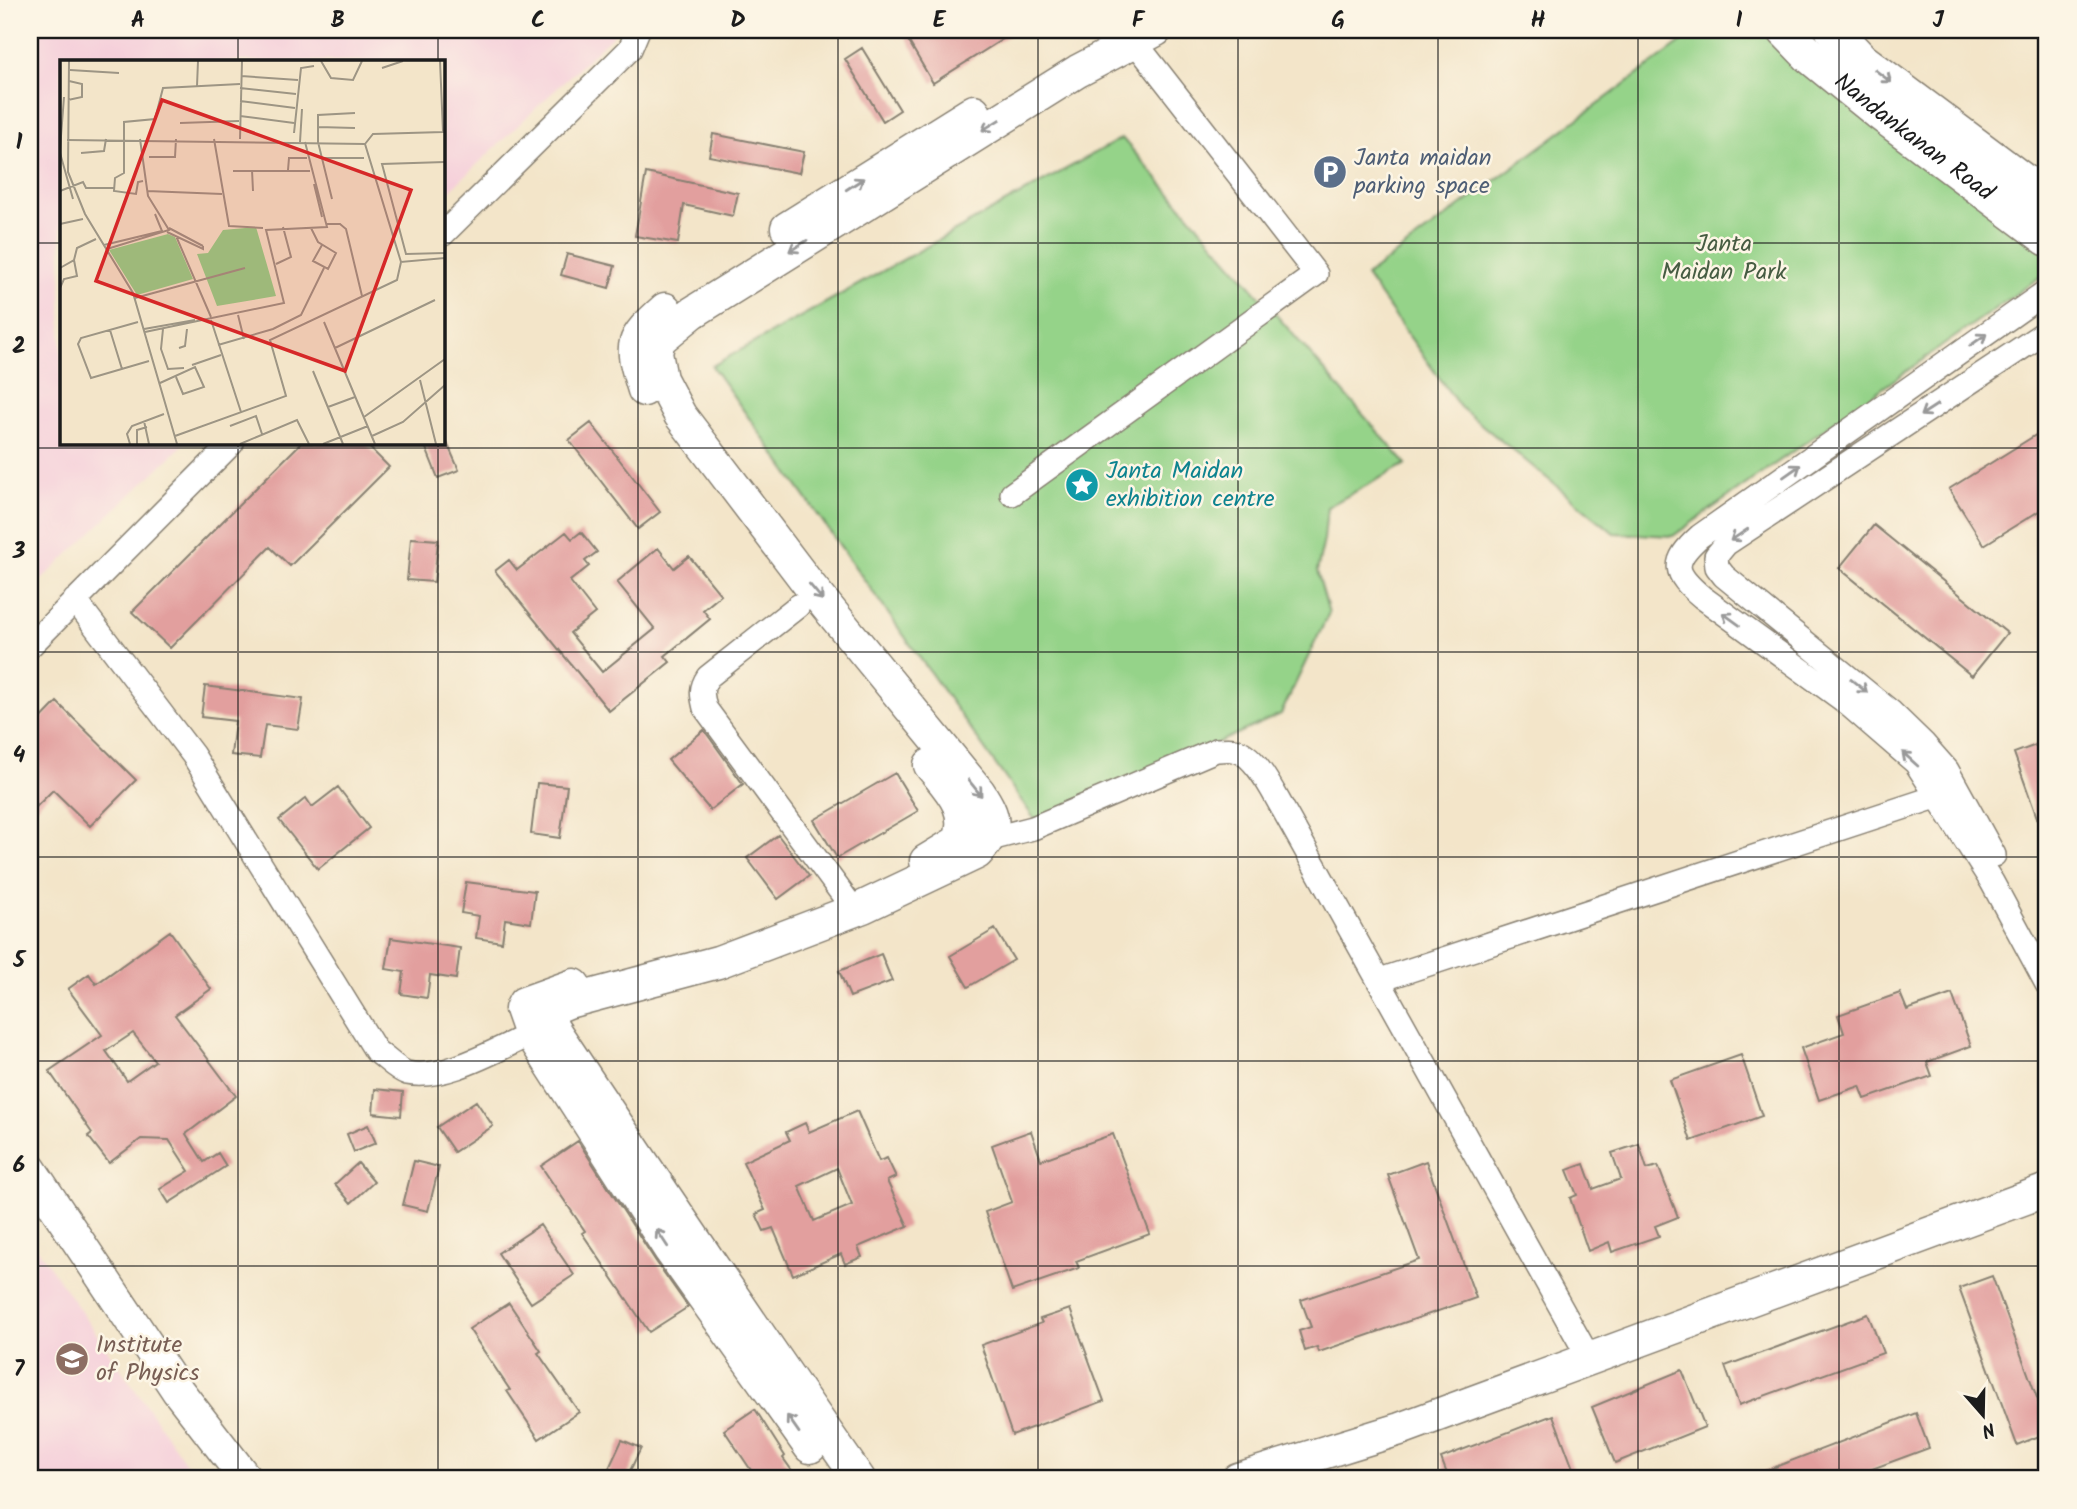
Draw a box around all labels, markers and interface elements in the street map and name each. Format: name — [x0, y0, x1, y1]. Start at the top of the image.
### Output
text: A — [131, 3, 145, 39]
text: B — [331, 3, 345, 39]
text: C — [531, 3, 545, 39]
text: D — [730, 3, 746, 39]
text: E — [933, 3, 947, 39]
text: F — [1132, 3, 1146, 39]
text: G — [1331, 3, 1345, 39]
text: H — [1531, 3, 1546, 39]
text: I — [1735, 3, 1743, 39]
text: J — [1932, 3, 1944, 39]
inset map — [60, 60, 444, 444]
street label: Nandankanan Road — [1825, 63, 2003, 212]
one-way arrow — [1873, 68, 1892, 83]
one-way arrow — [982, 118, 1001, 133]
text: 1 — [16, 125, 23, 161]
place label: Janta maidan parking space — [1353, 139, 1492, 206]
parking icon: Janta maidan parking space — [1311, 153, 1349, 191]
one-way arrow — [844, 177, 864, 191]
park label: Janta Maidan Park — [1661, 225, 1787, 292]
one-way arrow — [789, 240, 809, 254]
text: 2 — [12, 329, 26, 365]
one-way arrow — [1968, 333, 1987, 347]
one-way arrow — [1920, 402, 1939, 417]
place label: Janta Maidan exhibition centre — [1106, 452, 1275, 519]
one-way arrow — [1782, 464, 1801, 479]
place icon: Janta Maidan exhibition centre — [1063, 466, 1101, 504]
one-way arrow — [1730, 528, 1749, 542]
text: 3 — [12, 534, 26, 570]
one-way arrow — [808, 583, 823, 601]
one-way arrow — [1722, 612, 1741, 626]
one-way arrow — [1849, 678, 1867, 694]
text: 4 — [13, 738, 26, 774]
one-way arrow — [1901, 751, 1919, 767]
one-way arrow — [967, 778, 982, 796]
text: 5 — [12, 943, 27, 979]
text: 6 — [13, 1148, 25, 1184]
one-way arrow — [655, 1229, 669, 1248]
place label: Institute of Physics — [96, 1326, 200, 1393]
school or university icon: Institute of Physics — [53, 1340, 91, 1378]
text: 7 — [14, 1352, 26, 1388]
north arrow — [1948, 1380, 2018, 1450]
text: N — [1977, 1413, 1999, 1445]
one-way arrow — [786, 1415, 801, 1434]

